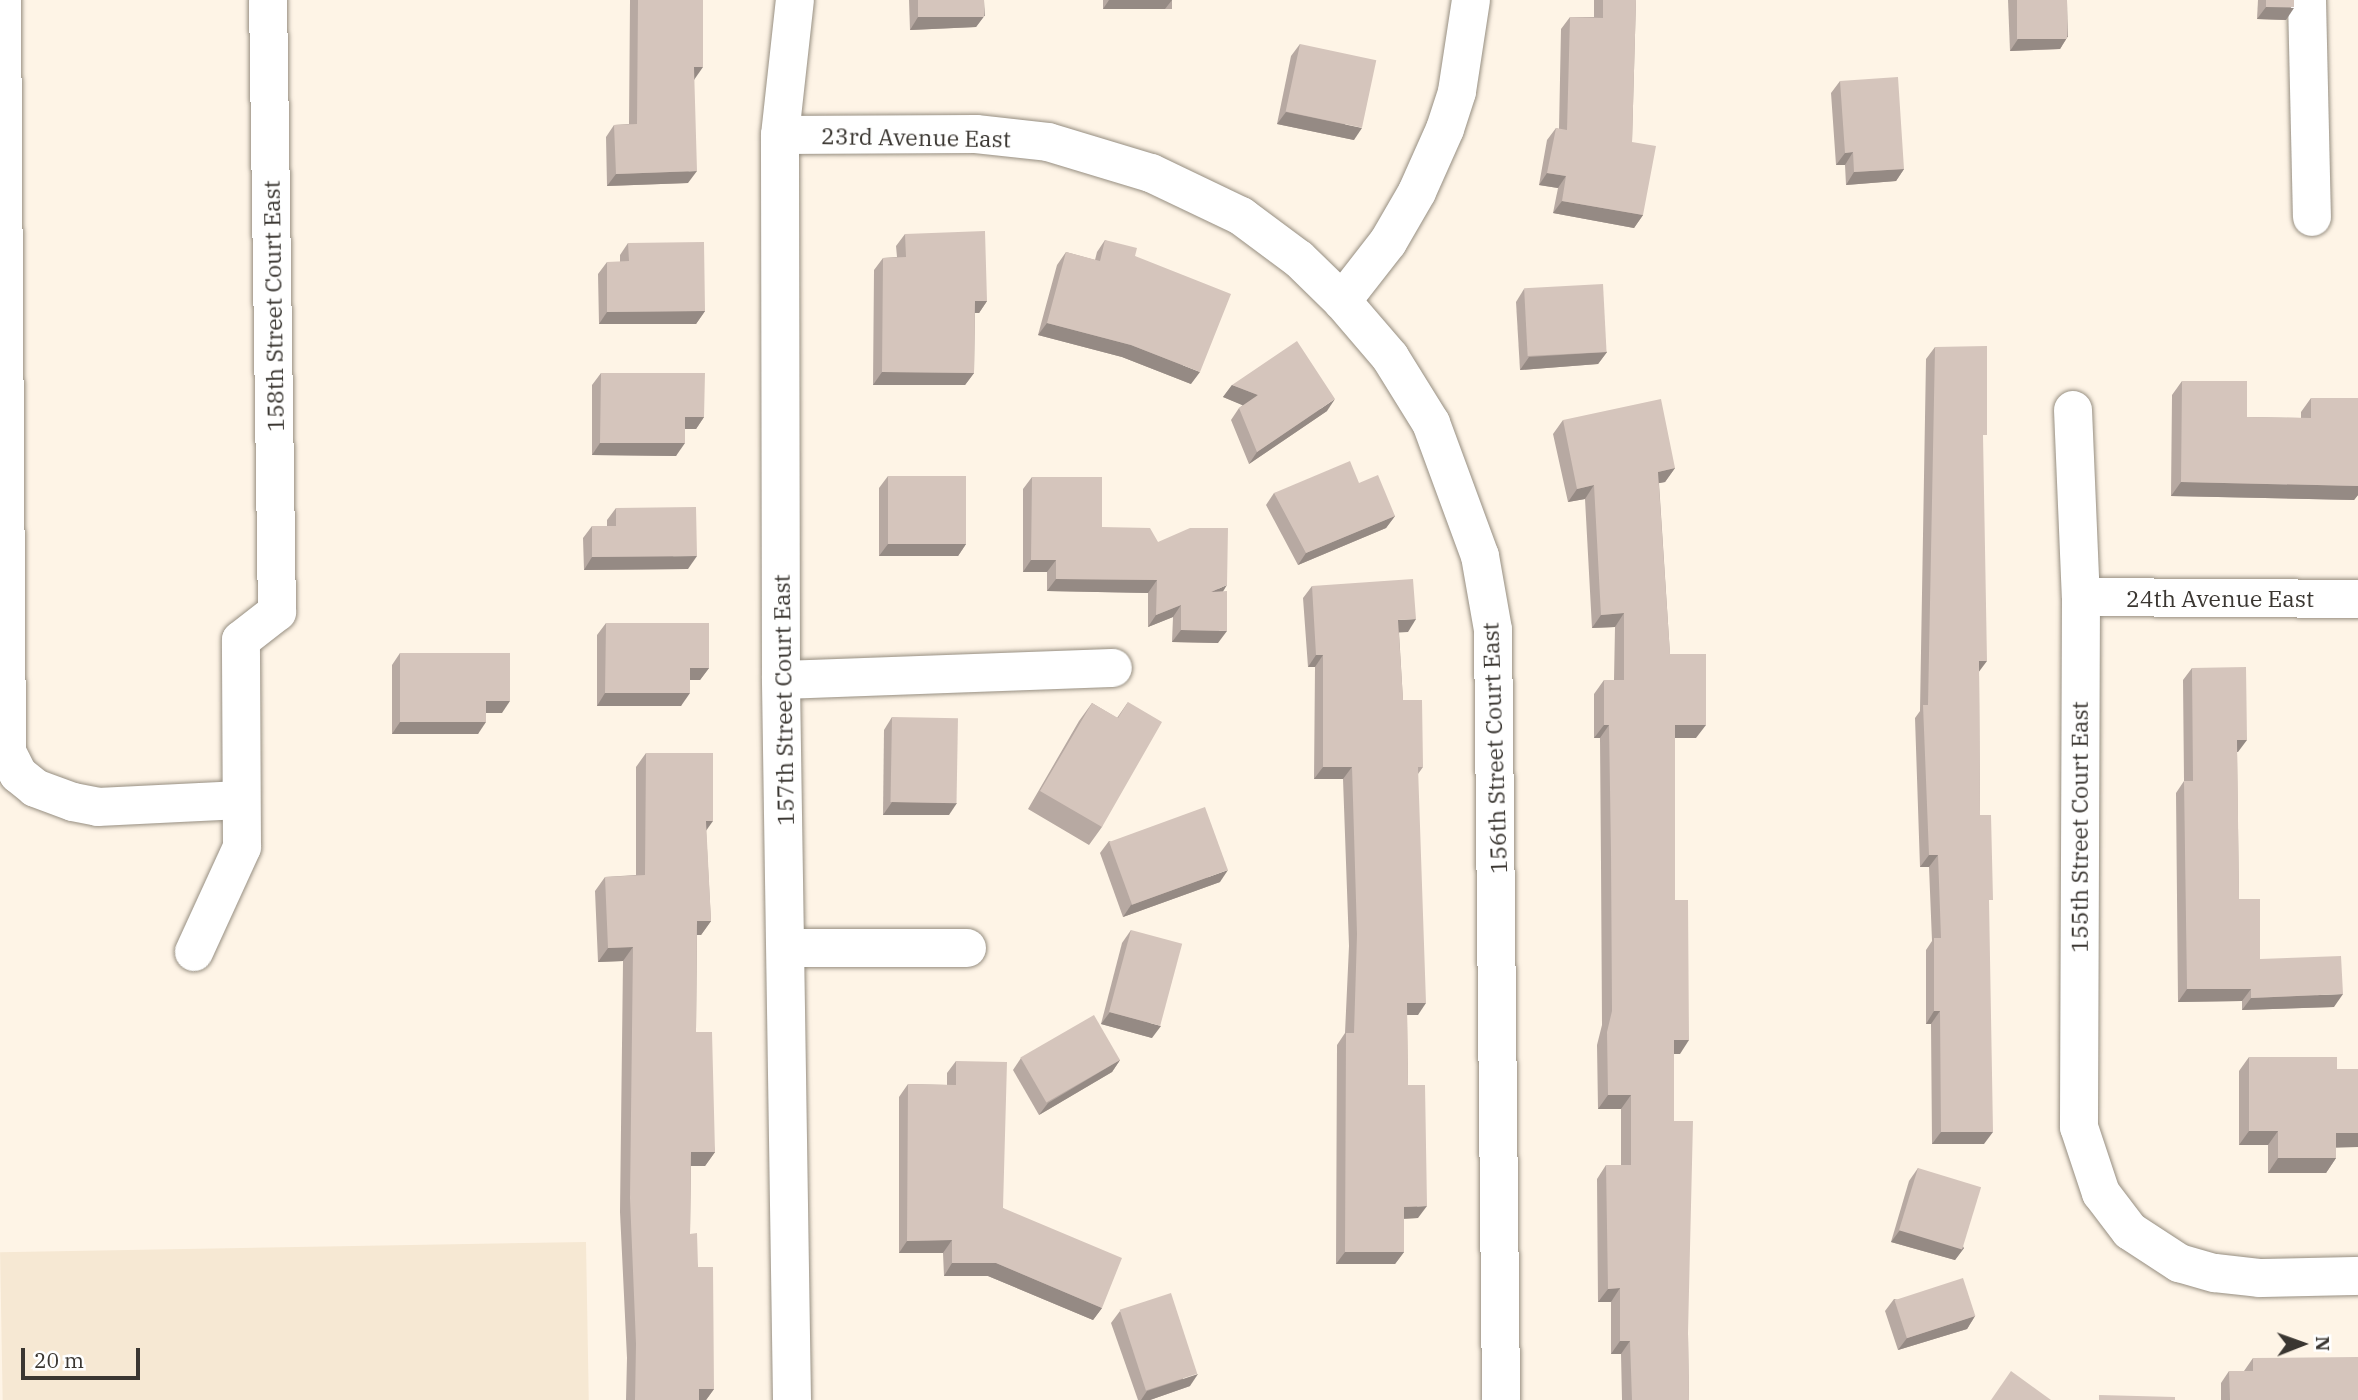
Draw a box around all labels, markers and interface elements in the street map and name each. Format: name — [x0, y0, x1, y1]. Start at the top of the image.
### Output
street label: 23rd Avenue East — [821, 122, 1011, 152]
street label: 158th Street Court East — [257, 180, 289, 432]
street label: 157th Street Court East — [767, 574, 799, 826]
street label: 24th Avenue East — [2126, 584, 2314, 612]
street label: 156th Street Court East — [1476, 622, 1512, 874]
street label: 155th Street Court East — [2065, 701, 2093, 953]
north arrow — [2267, 1309, 2337, 1379]
scale bar — [24, 1334, 144, 1378]
text: N — [2311, 1336, 2335, 1351]
text: 20 m — [34, 1346, 84, 1374]

